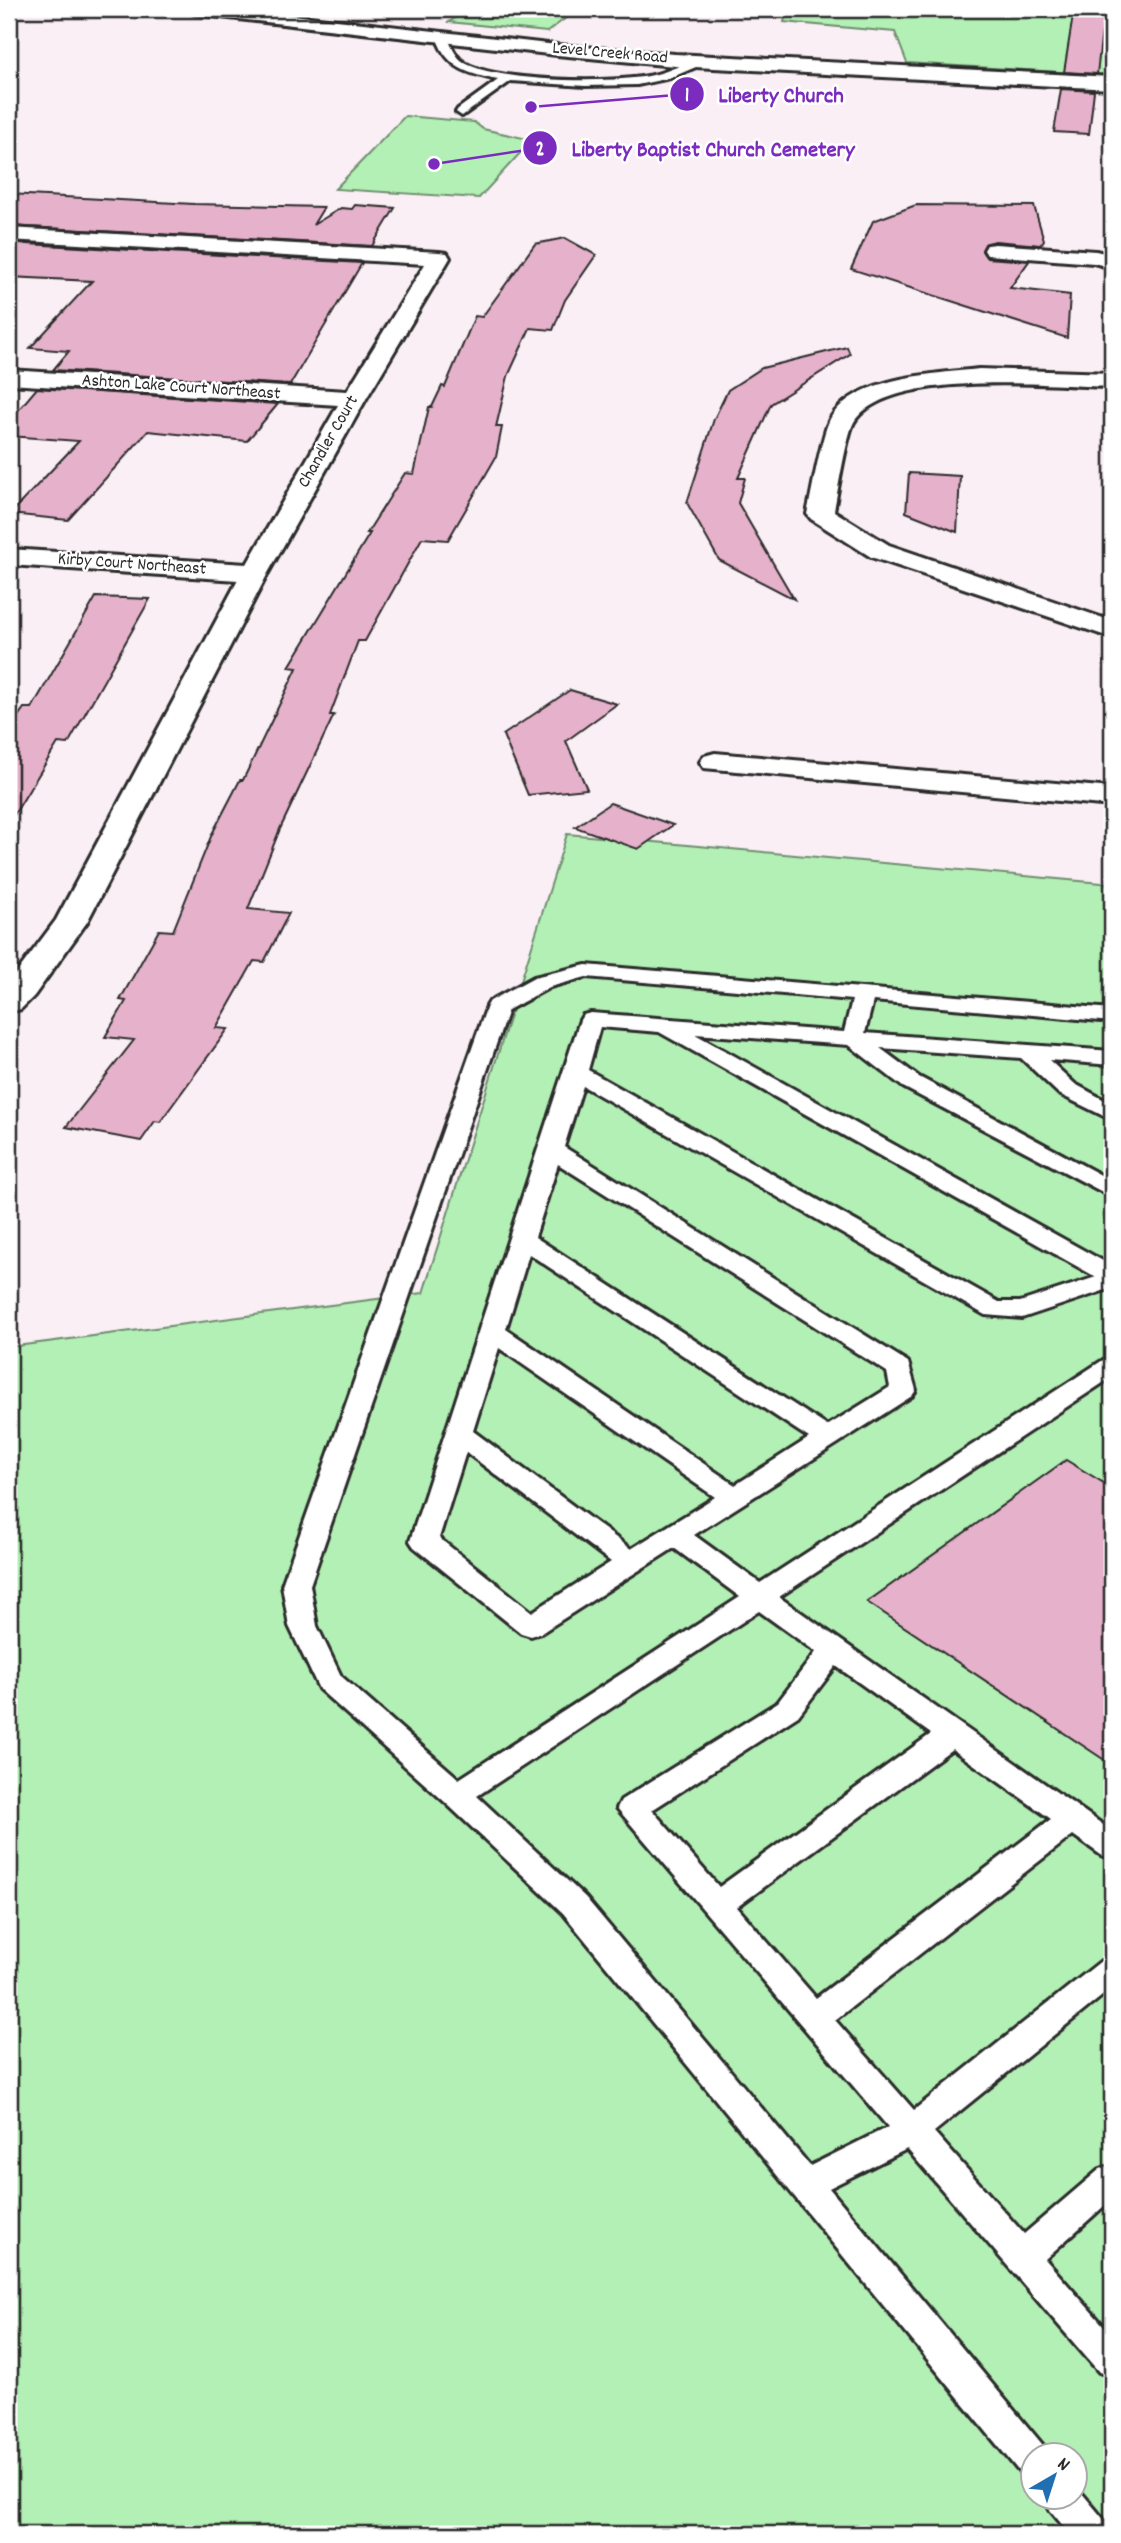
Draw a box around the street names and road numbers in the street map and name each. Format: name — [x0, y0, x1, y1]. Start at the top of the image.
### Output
street label: Level Creek Road — [551, 37, 669, 71]
street label: Ashton Lake Court Northeast — [81, 369, 282, 407]
street label: Chandler Court — [292, 391, 366, 493]
street label: Kirby Court Northeast — [57, 547, 207, 583]

